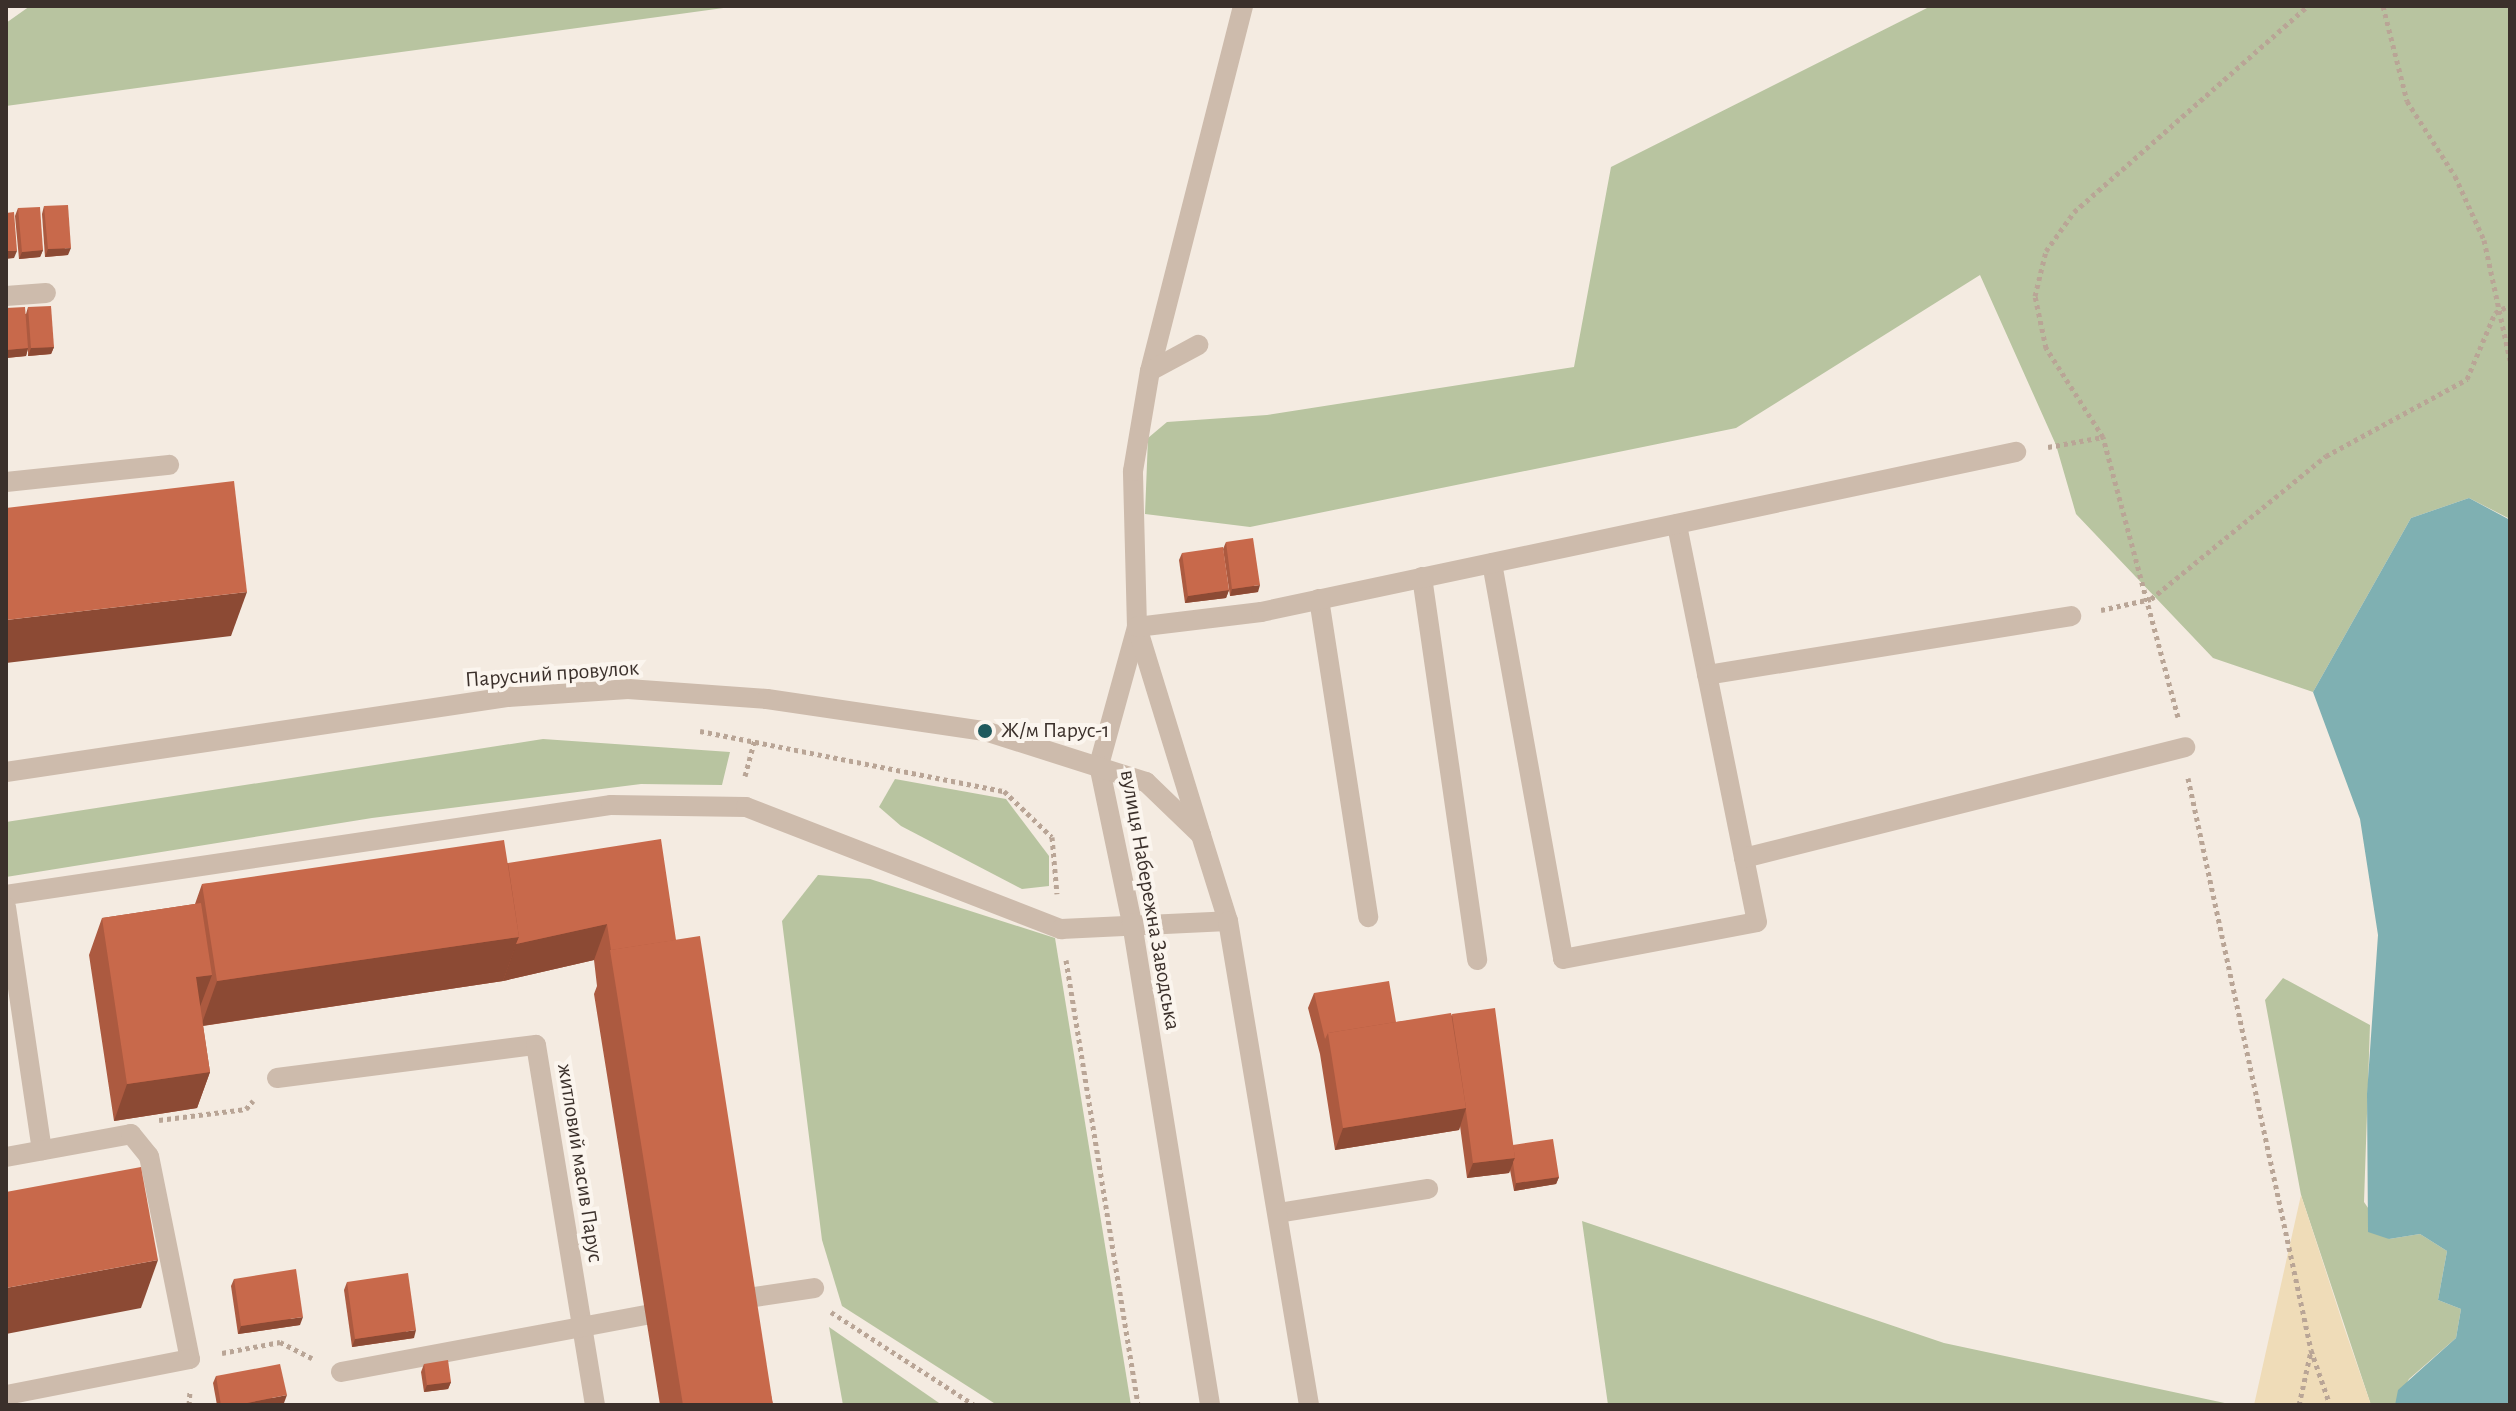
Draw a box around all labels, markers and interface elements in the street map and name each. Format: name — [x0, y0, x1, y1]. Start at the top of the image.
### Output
street label: Парусний провулок — [464, 655, 640, 693]
place label: Ж/м Парус-1 — [1001, 718, 1110, 744]
marker: Ж/м Парус-1 — [976, 722, 994, 740]
street label: вулиця Набережна Заводська — [1114, 768, 1186, 1032]
street label: житловий масив Парус — [551, 1062, 609, 1264]

